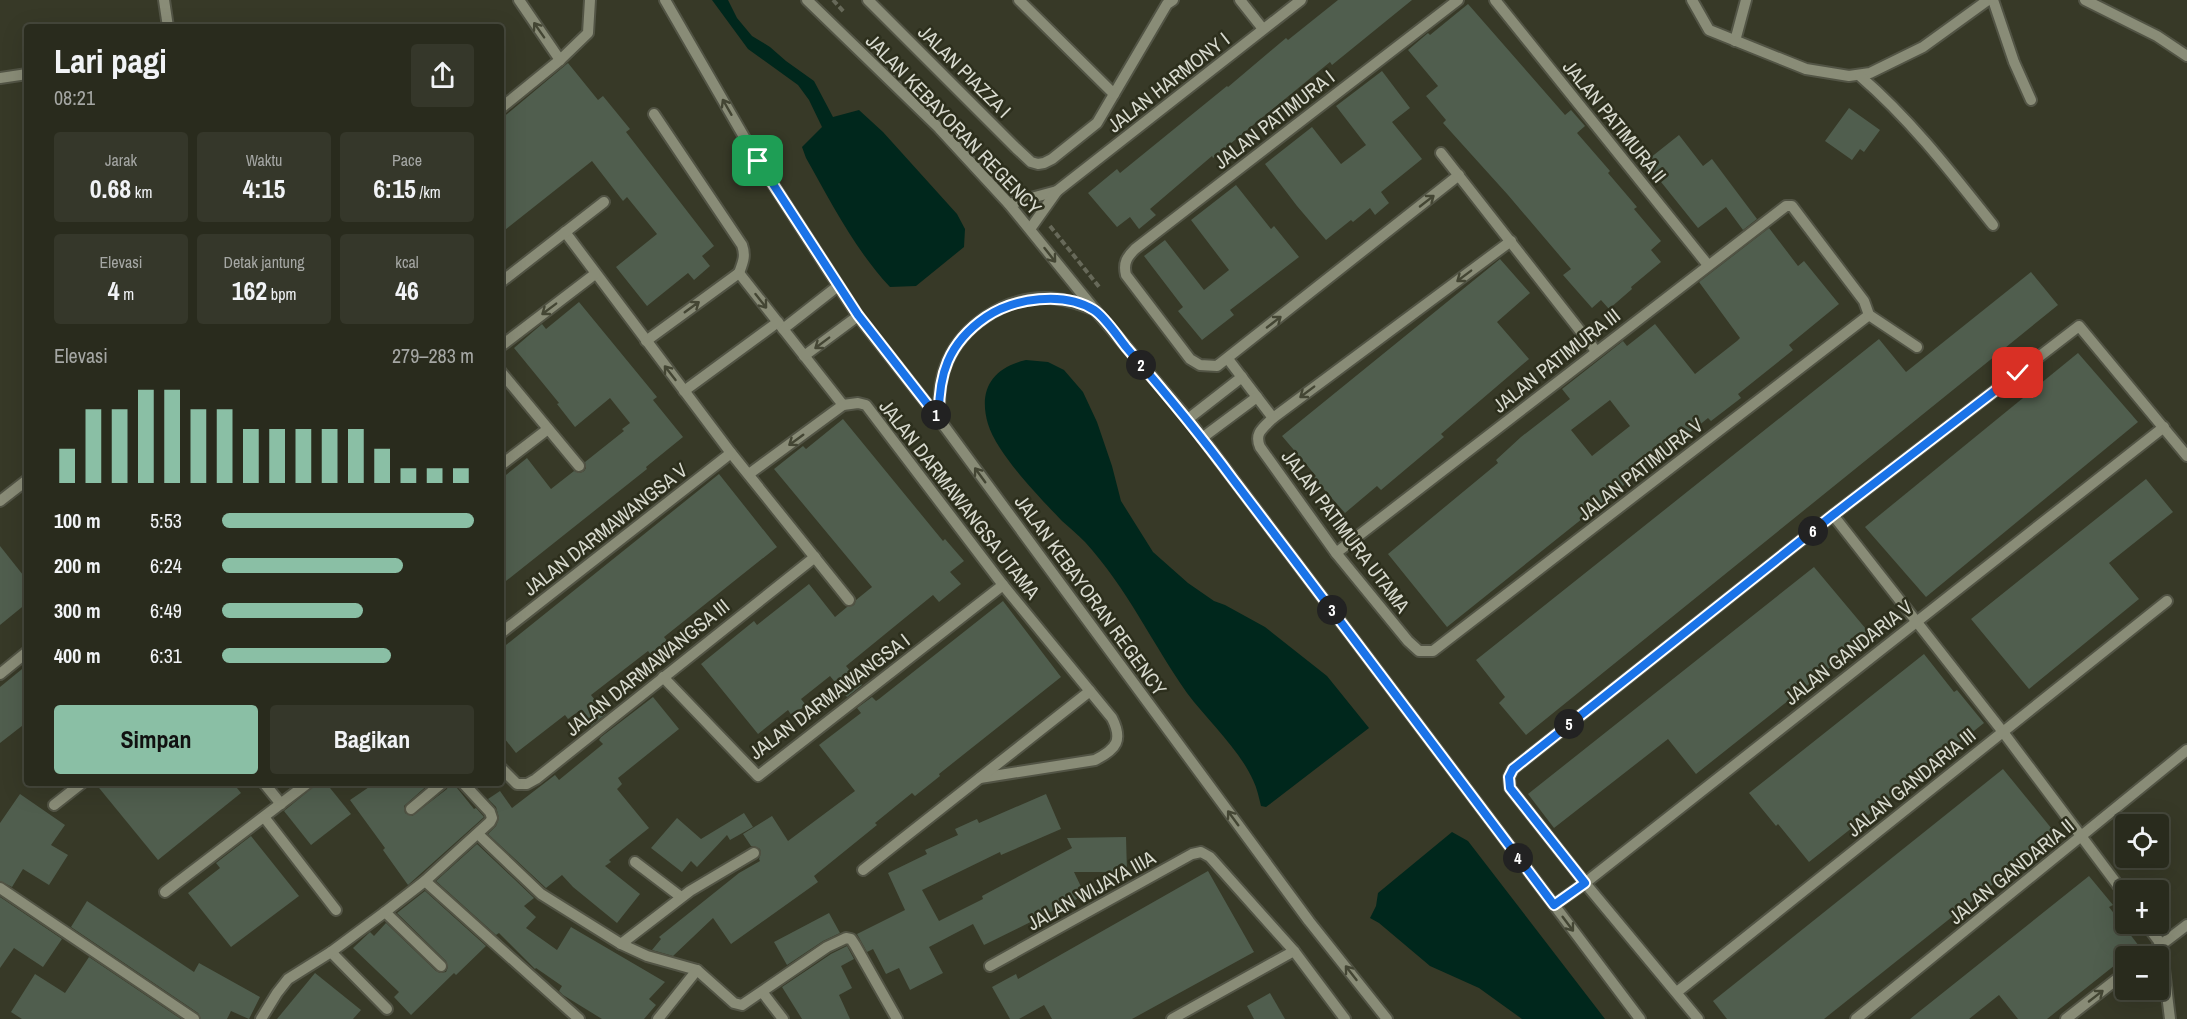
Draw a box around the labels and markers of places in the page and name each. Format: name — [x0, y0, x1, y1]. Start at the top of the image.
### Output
pin — [732, 135, 783, 186]
pin — [1992, 347, 2043, 398]
pin: 2 — [1126, 350, 1156, 380]
pin: 1 — [921, 400, 951, 430]
pin: 6 — [1798, 516, 1828, 546]
pin: 3 — [1317, 595, 1347, 625]
pin: 5 — [1554, 709, 1584, 739]
pin: 4 — [1503, 843, 1533, 873]

